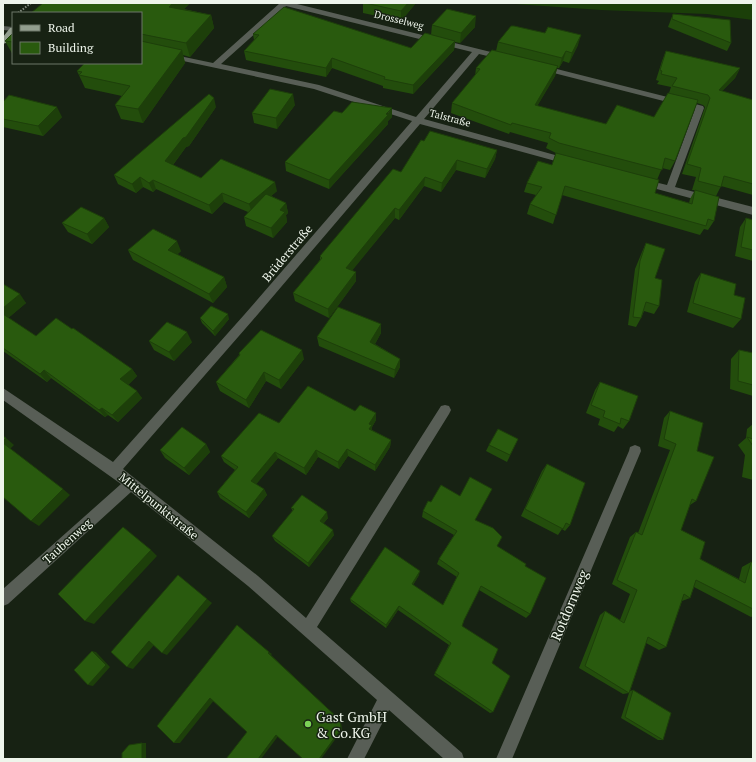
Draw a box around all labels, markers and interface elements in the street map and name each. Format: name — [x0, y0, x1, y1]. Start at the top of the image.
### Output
street label: Drosselweg — [373, 8, 426, 33]
legend — [12, 12, 142, 64]
text: Road — [48, 20, 75, 35]
text: Building — [48, 40, 94, 55]
street label: Talstraße — [428, 106, 472, 130]
street label: Brüderstraße — [259, 221, 315, 285]
street label: Mittelpunktstraße — [116, 469, 202, 543]
street label: Taubenweg — [39, 515, 95, 567]
street label: Rotdornweg — [546, 566, 593, 643]
place label: Gast GmbH & Co.KG — [316, 707, 387, 742]
marker: Gast GmbH & Co.KG — [303, 719, 313, 729]

